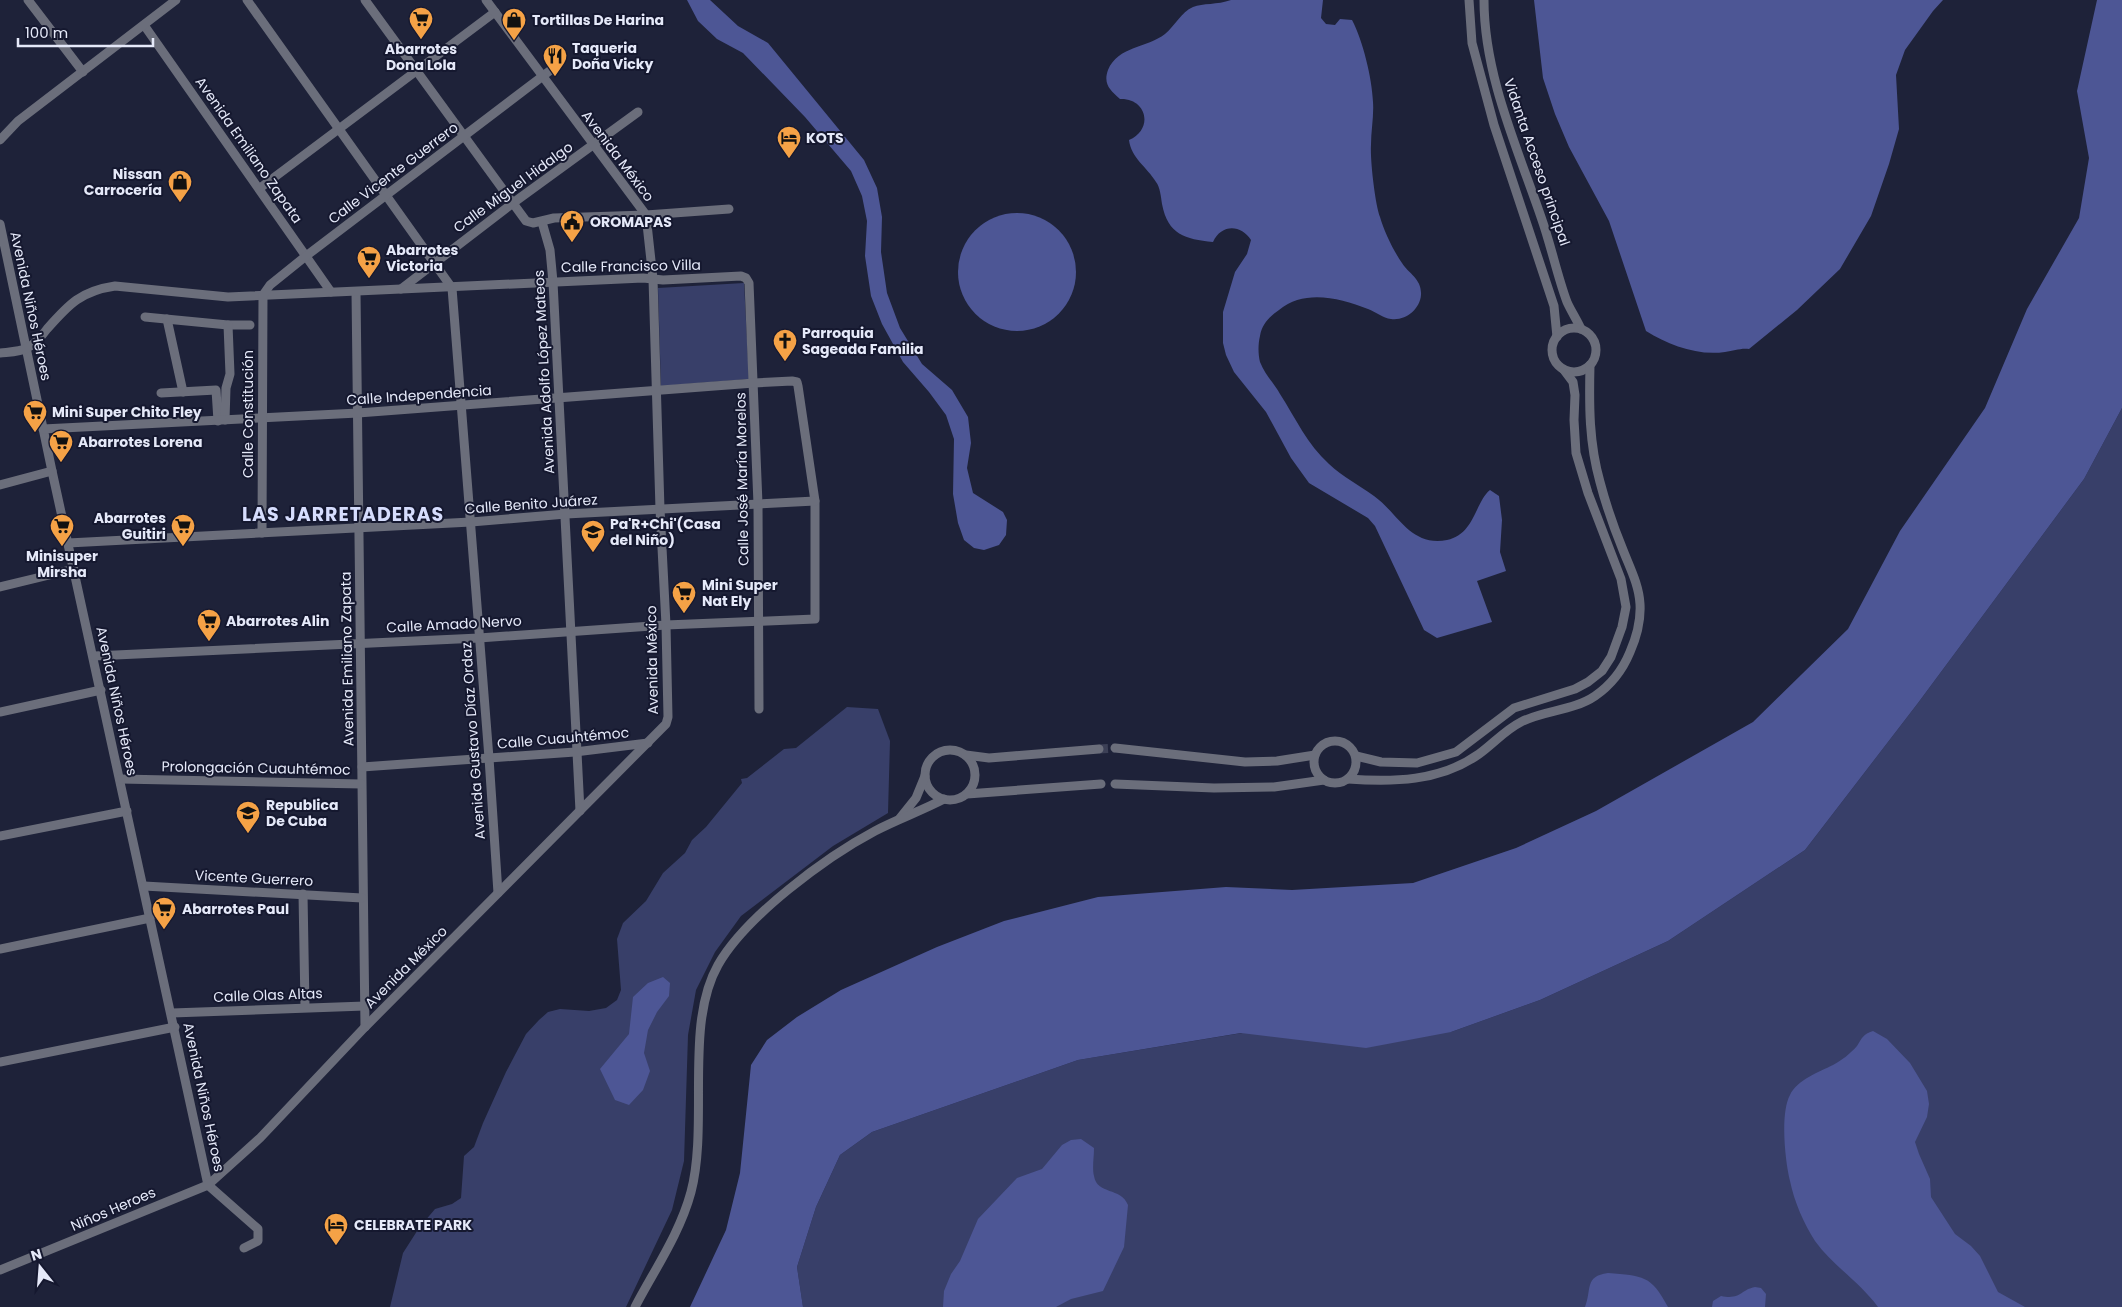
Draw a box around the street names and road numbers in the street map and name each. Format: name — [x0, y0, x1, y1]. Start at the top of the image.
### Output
street label: Avenida Emiliano Zapata — [191, 73, 307, 227]
street label: Vidanta Acceso principal — [1499, 76, 1575, 248]
street label: Avenida México — [577, 106, 659, 206]
street label: Calle Vicente Guerrero — [324, 117, 462, 229]
street label: Calle Miguel Hidalgo — [449, 137, 577, 237]
street label: Avenida Niños Héroes — [5, 230, 57, 382]
street label: Calle Francisco Villa — [561, 255, 701, 277]
street label: Avenida Adolfo López Mateos — [529, 269, 559, 475]
street label: Calle Constitución — [238, 350, 258, 478]
street label: Calle Independencia — [346, 380, 492, 410]
street label: Calle José María Morelos — [730, 392, 754, 566]
street label: Calle Benito Juárez — [464, 489, 598, 519]
street label: Avenida Emiliano Zapata — [335, 572, 359, 746]
street label: Avenida México — [641, 605, 663, 715]
street label: Calle Amado Nervo — [386, 610, 522, 638]
street label: Avenida Niños Héroes — [91, 625, 143, 777]
street label: Avenida Gustavo Díaz Ordaz — [456, 642, 490, 840]
street label: Calle Cuauhtémoc — [496, 722, 630, 754]
street label: Prolongación Cuauhtémoc — [161, 756, 351, 780]
street label: Vicente Guerrero — [194, 865, 314, 891]
street label: Avenida México — [360, 921, 452, 1013]
street label: Calle Olas Altas — [213, 983, 323, 1007]
street label: Avenida Niños Héroes — [178, 1021, 230, 1173]
street label: Niños Heroes — [67, 1182, 159, 1236]

